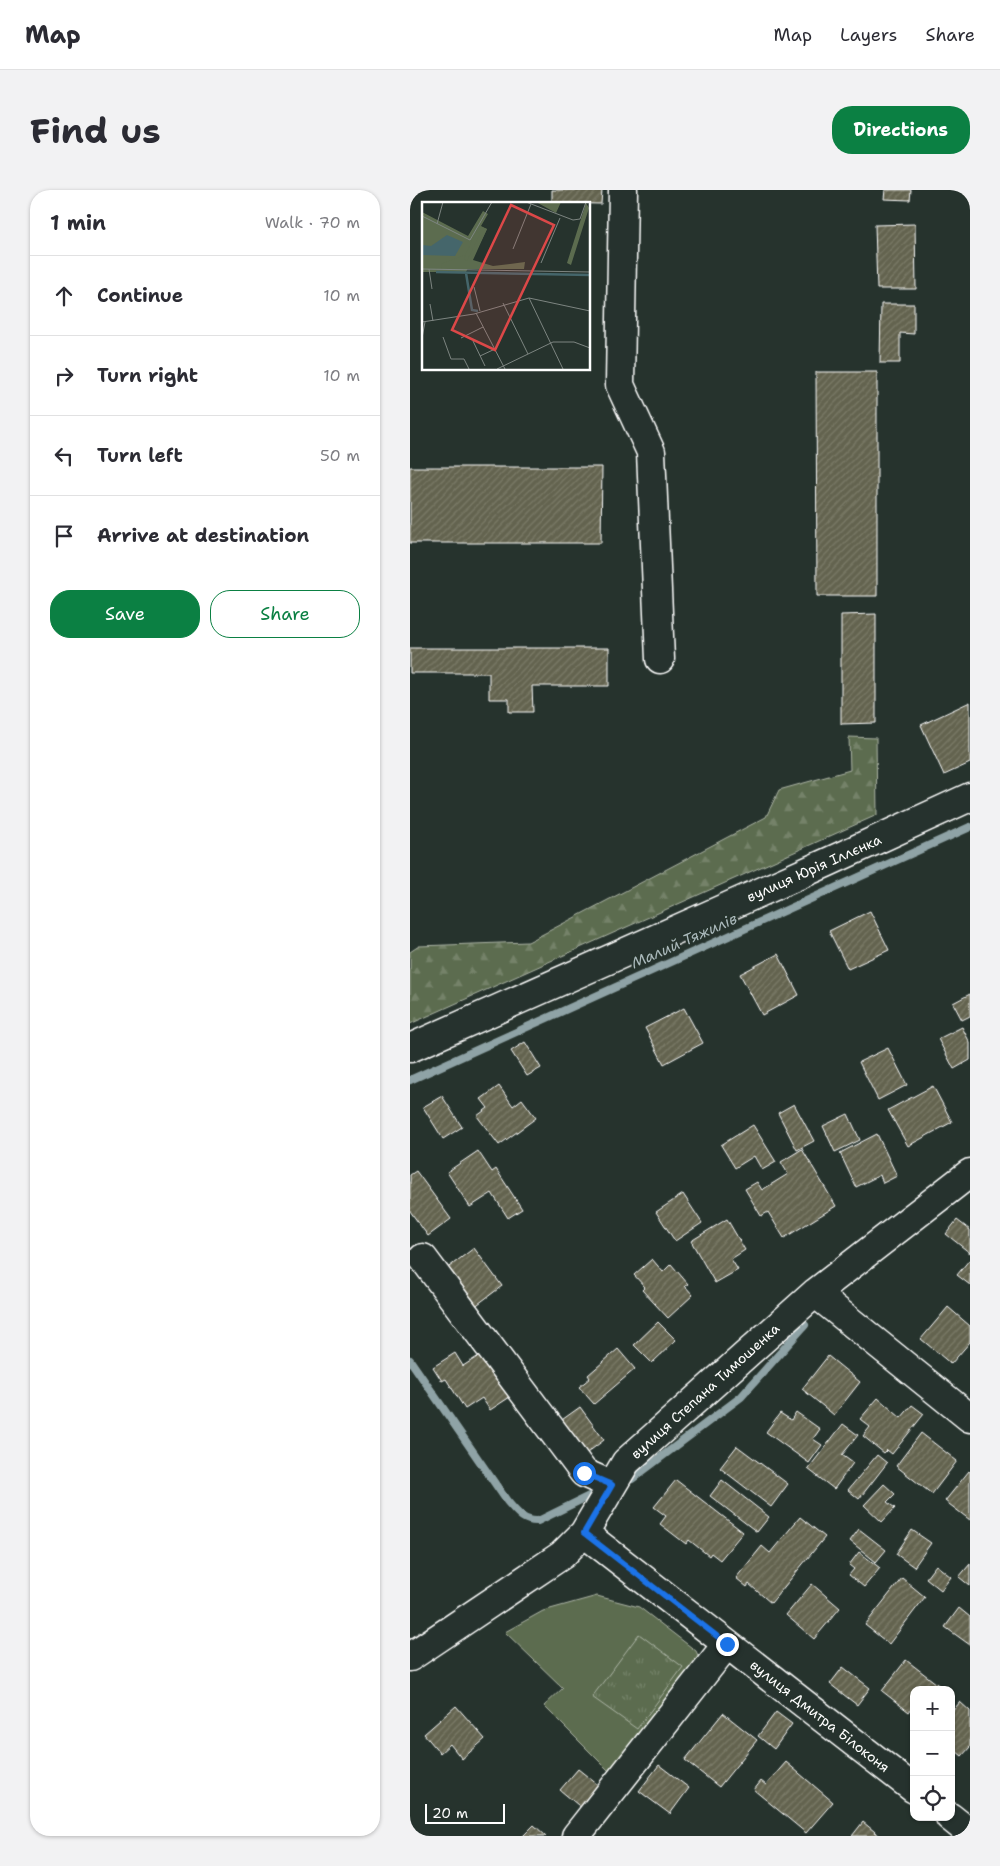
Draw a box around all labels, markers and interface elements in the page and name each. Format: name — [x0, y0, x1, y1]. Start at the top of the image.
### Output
text: Map — [25, 19, 81, 51]
text: Map — [774, 23, 812, 47]
text: Layers — [840, 23, 897, 47]
text: Share — [925, 23, 975, 47]
button: Directions — [832, 106, 970, 154]
text: Find us — [30, 107, 161, 154]
inset map — [422, 202, 590, 370]
text: 1 min — [50, 209, 106, 237]
text: Walk · 70 m — [265, 212, 360, 233]
icon: ahead — [50, 282, 78, 310]
text: Continue — [97, 283, 183, 308]
text: 10 m — [323, 285, 360, 306]
icon: right — [50, 362, 78, 390]
text: Turn right — [97, 363, 198, 388]
text: 10 m — [323, 365, 360, 386]
icon: left — [50, 442, 78, 470]
text: Turn left — [97, 443, 183, 468]
text: 50 m — [320, 445, 360, 466]
icon: arrive — [50, 522, 78, 550]
text: Arrive at destination — [97, 523, 309, 548]
button: Save — [50, 590, 200, 638]
button: Share — [210, 590, 360, 638]
street label: вулиця Юрія Іллєнка — [744, 830, 884, 906]
water label: Малий Тяжилів — [628, 909, 740, 973]
street label: вулиця Степана Тимошенка — [627, 1319, 783, 1463]
route start — [573, 1462, 596, 1485]
route end — [716, 1633, 739, 1656]
street label: вулиця Дмитра Білоконя — [747, 1656, 893, 1776]
map controls — [910, 1686, 955, 1821]
button: + — [910, 1686, 955, 1731]
button: − — [910, 1731, 955, 1776]
button: locate — [910, 1776, 955, 1821]
scale bar — [425, 1801, 505, 1824]
text: 20 m — [432, 1804, 468, 1822]

